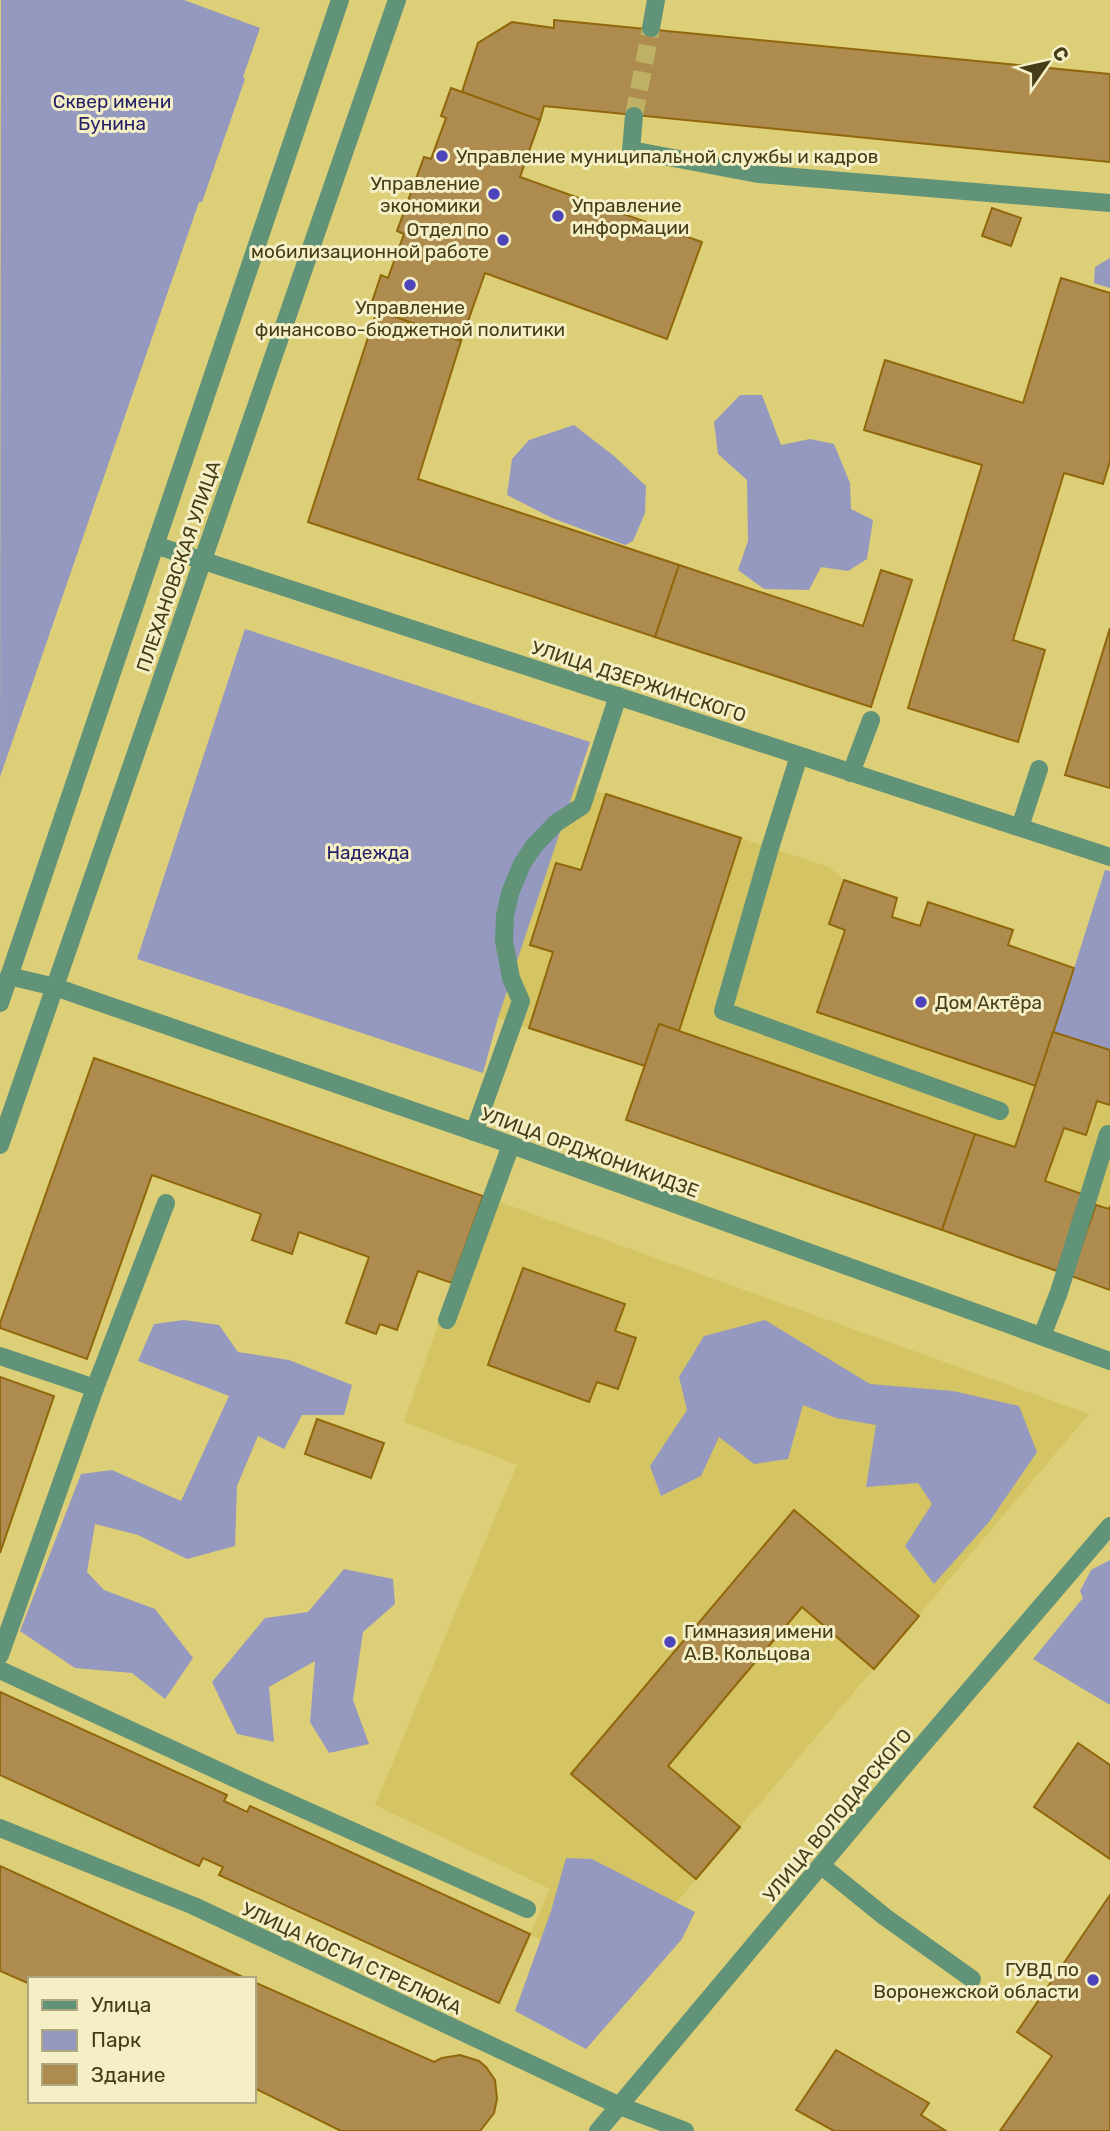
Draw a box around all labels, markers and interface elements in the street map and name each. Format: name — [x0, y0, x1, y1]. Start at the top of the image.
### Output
north arrow — [1012, 28, 1082, 98]
text: С — [1047, 42, 1074, 66]
park label: Cквер имени Бунина — [53, 90, 171, 135]
place label: Управление муниципальной службы и кадров — [456, 145, 879, 168]
marker: Управление муниципальной службы и кадров — [434, 148, 450, 164]
place label: Управление экономики — [370, 172, 480, 217]
marker: Управление экономики — [486, 186, 502, 202]
place label: Управление информации — [572, 194, 689, 239]
marker: Управление информации — [550, 208, 566, 224]
place label: Отдел по мобилизационной работе — [251, 218, 489, 263]
marker: Отдел по мобилизационной работе — [495, 232, 511, 248]
marker: Управление финансово-бюджетной политики — [402, 277, 418, 293]
place label: Управление финансово-бюджетной политики — [255, 296, 565, 341]
street label: ПЛЕХАНОВСКАЯ УЛИЦА — [131, 457, 226, 675]
street label: УЛИЦА ДЗЕРЖИНСКОГО — [529, 636, 749, 727]
park label: Надежда — [326, 841, 410, 864]
place label: Дом Актёра — [935, 991, 1042, 1014]
marker: Дом Актёра — [913, 994, 929, 1010]
street label: УЛИЦА ОРДЖОНИКИДЗЕ — [478, 1102, 702, 1203]
place label: Гимназия имени А.В. Кольцова — [684, 1620, 834, 1665]
marker: Гимназия имени А.В. Кольцова — [662, 1634, 678, 1650]
street label: УЛИЦА ВОЛОДАРСКОГО — [758, 1724, 917, 1907]
street label: УЛИЦА КОСТИ СТРЕЛЮКА — [238, 1897, 466, 2020]
place label: ГУВД по Воронежской области — [873, 1958, 1079, 2003]
marker: ГУВД по Воронежской области — [1085, 1972, 1101, 1988]
legend — [28, 1977, 256, 2103]
text: Улица — [91, 1992, 151, 2017]
text: Парк — [91, 2027, 141, 2052]
text: Здание — [91, 2062, 166, 2087]

